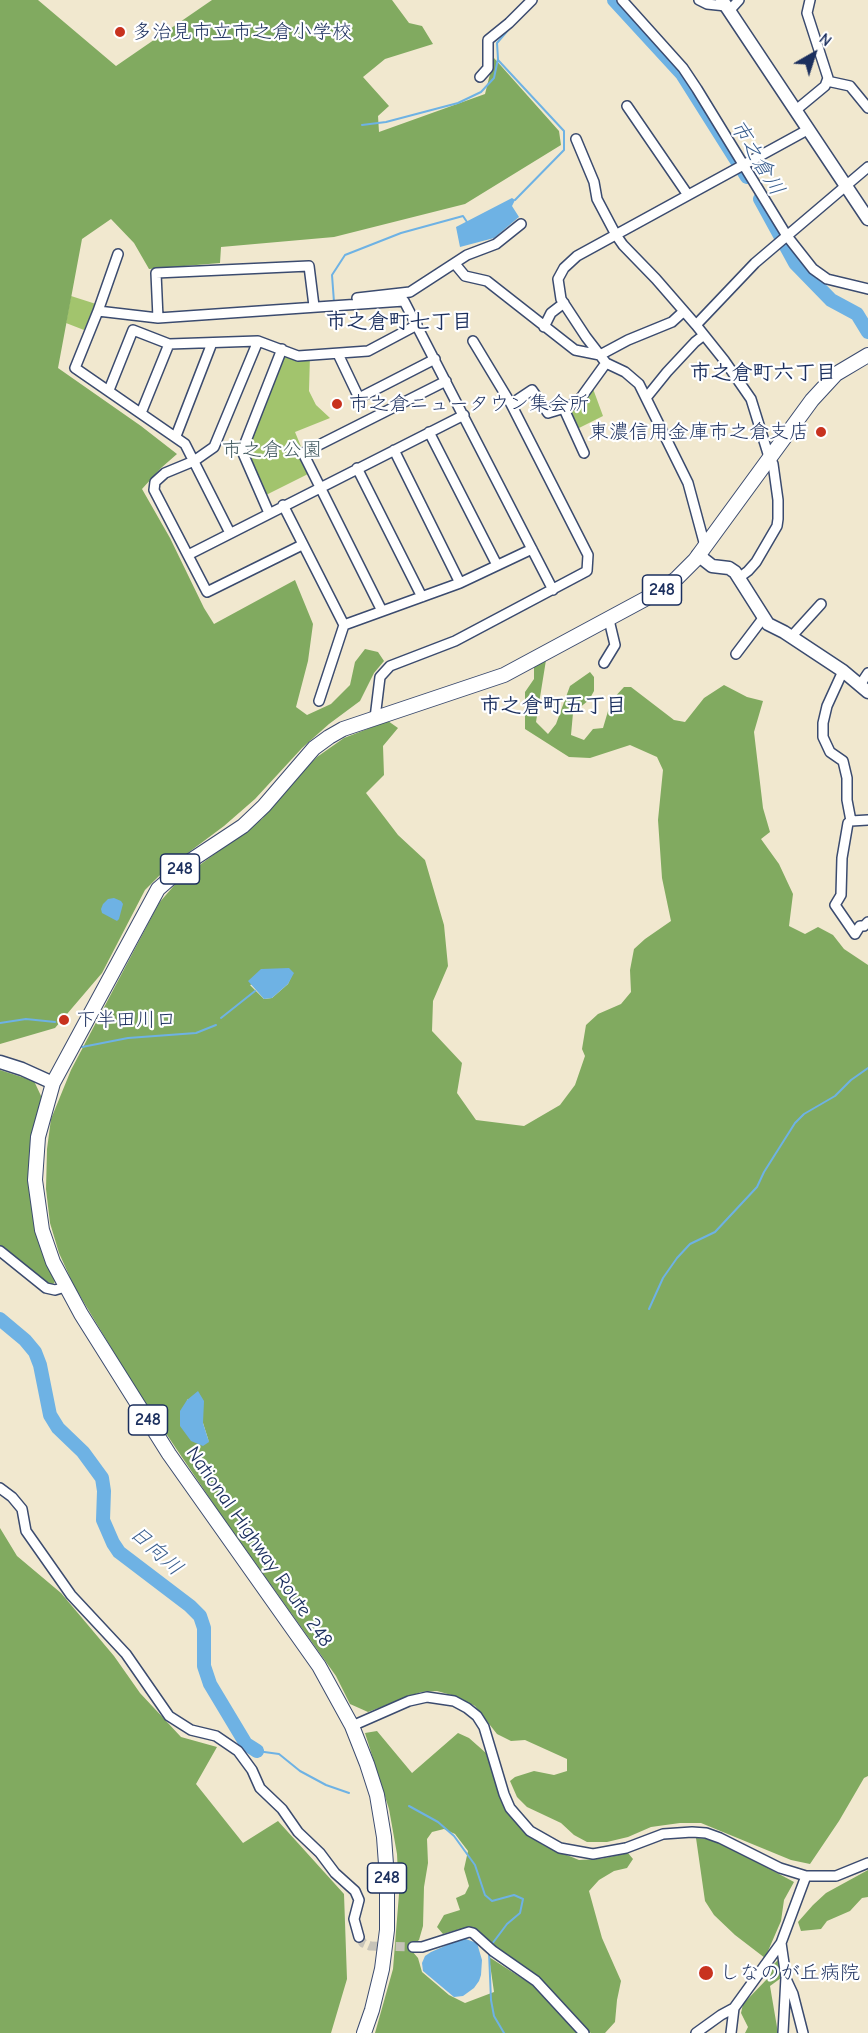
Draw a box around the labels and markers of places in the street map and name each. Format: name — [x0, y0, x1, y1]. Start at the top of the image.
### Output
place label: 多治見市立市之倉小学校 — [132, 20, 352, 44]
marker: 多治見市立市之倉小学校 — [113, 25, 127, 39]
place label: 市之倉ニュータウン集会所 — [349, 392, 589, 416]
marker: 市之倉ニュータウン集会所 — [330, 397, 344, 411]
place label: 東濃信用金庫市之倉支店 — [589, 420, 809, 444]
marker: 東濃信用金庫市之倉支店 — [814, 425, 828, 439]
place label: 下半田川口 — [76, 1008, 176, 1032]
marker: 下半田川口 — [57, 1013, 71, 1027]
place label: しなのが丘病院 — [720, 1961, 860, 1985]
marker: しなのが丘病院 — [697, 1964, 715, 1982]

